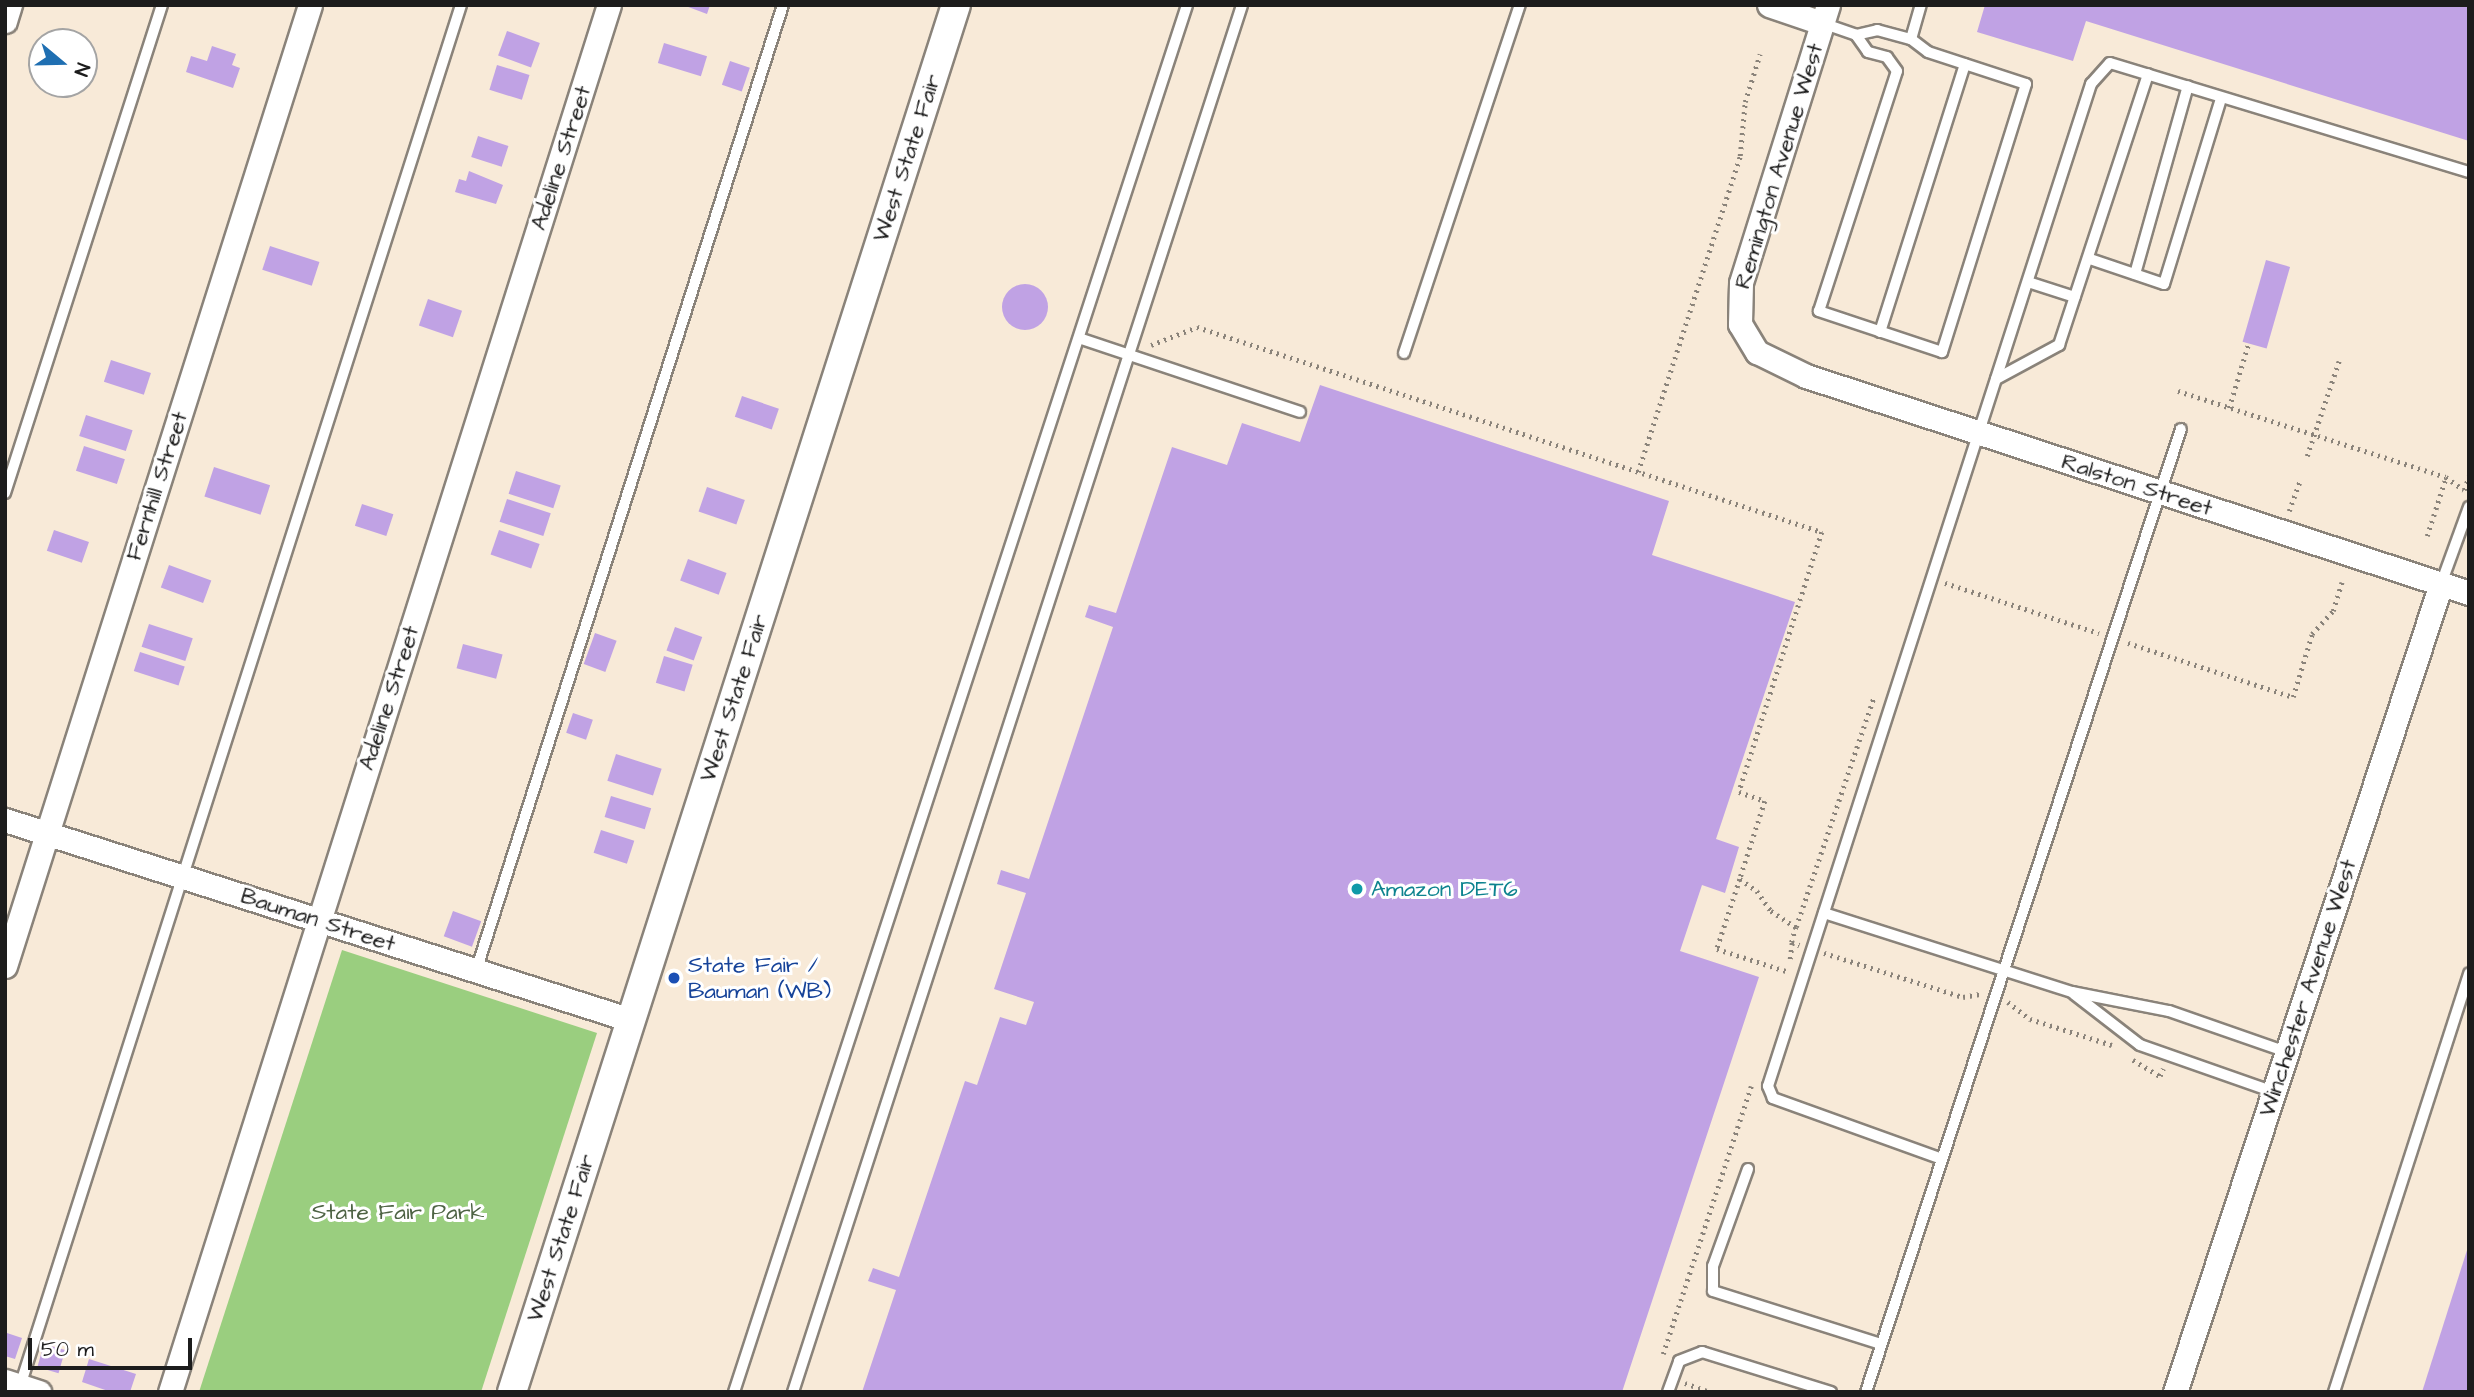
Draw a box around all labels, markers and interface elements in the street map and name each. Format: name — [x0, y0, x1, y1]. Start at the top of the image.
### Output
north arrow — [28, 28, 98, 98]
street label: Remington Avenue West — [1728, 40, 1830, 292]
text: N — [67, 59, 96, 79]
street label: West State Fair — [867, 71, 947, 245]
street label: Adeline Street — [525, 82, 597, 234]
street label: Fernhill Street — [120, 408, 194, 564]
street label: Ralston Street — [2058, 448, 2216, 522]
street label: West State Fair — [694, 611, 774, 785]
street label: Adeline Street — [353, 622, 425, 774]
street label: Winchester Avenue West — [2253, 856, 2363, 1120]
place label: Amazon DET6 — [1371, 875, 1518, 903]
marker: Amazon DET6 — [1349, 881, 1365, 897]
street label: Bauman Street — [237, 882, 399, 958]
place label: State Fair / Bauman (WB) — [688, 951, 831, 1005]
marker: State Fair / Bauman (WB) — [666, 970, 682, 986]
street label: West State Fair — [521, 1151, 601, 1325]
park label: State Fair Park — [312, 1198, 484, 1226]
scale bar — [32, 1324, 196, 1368]
text: 50 m — [41, 1335, 94, 1364]

